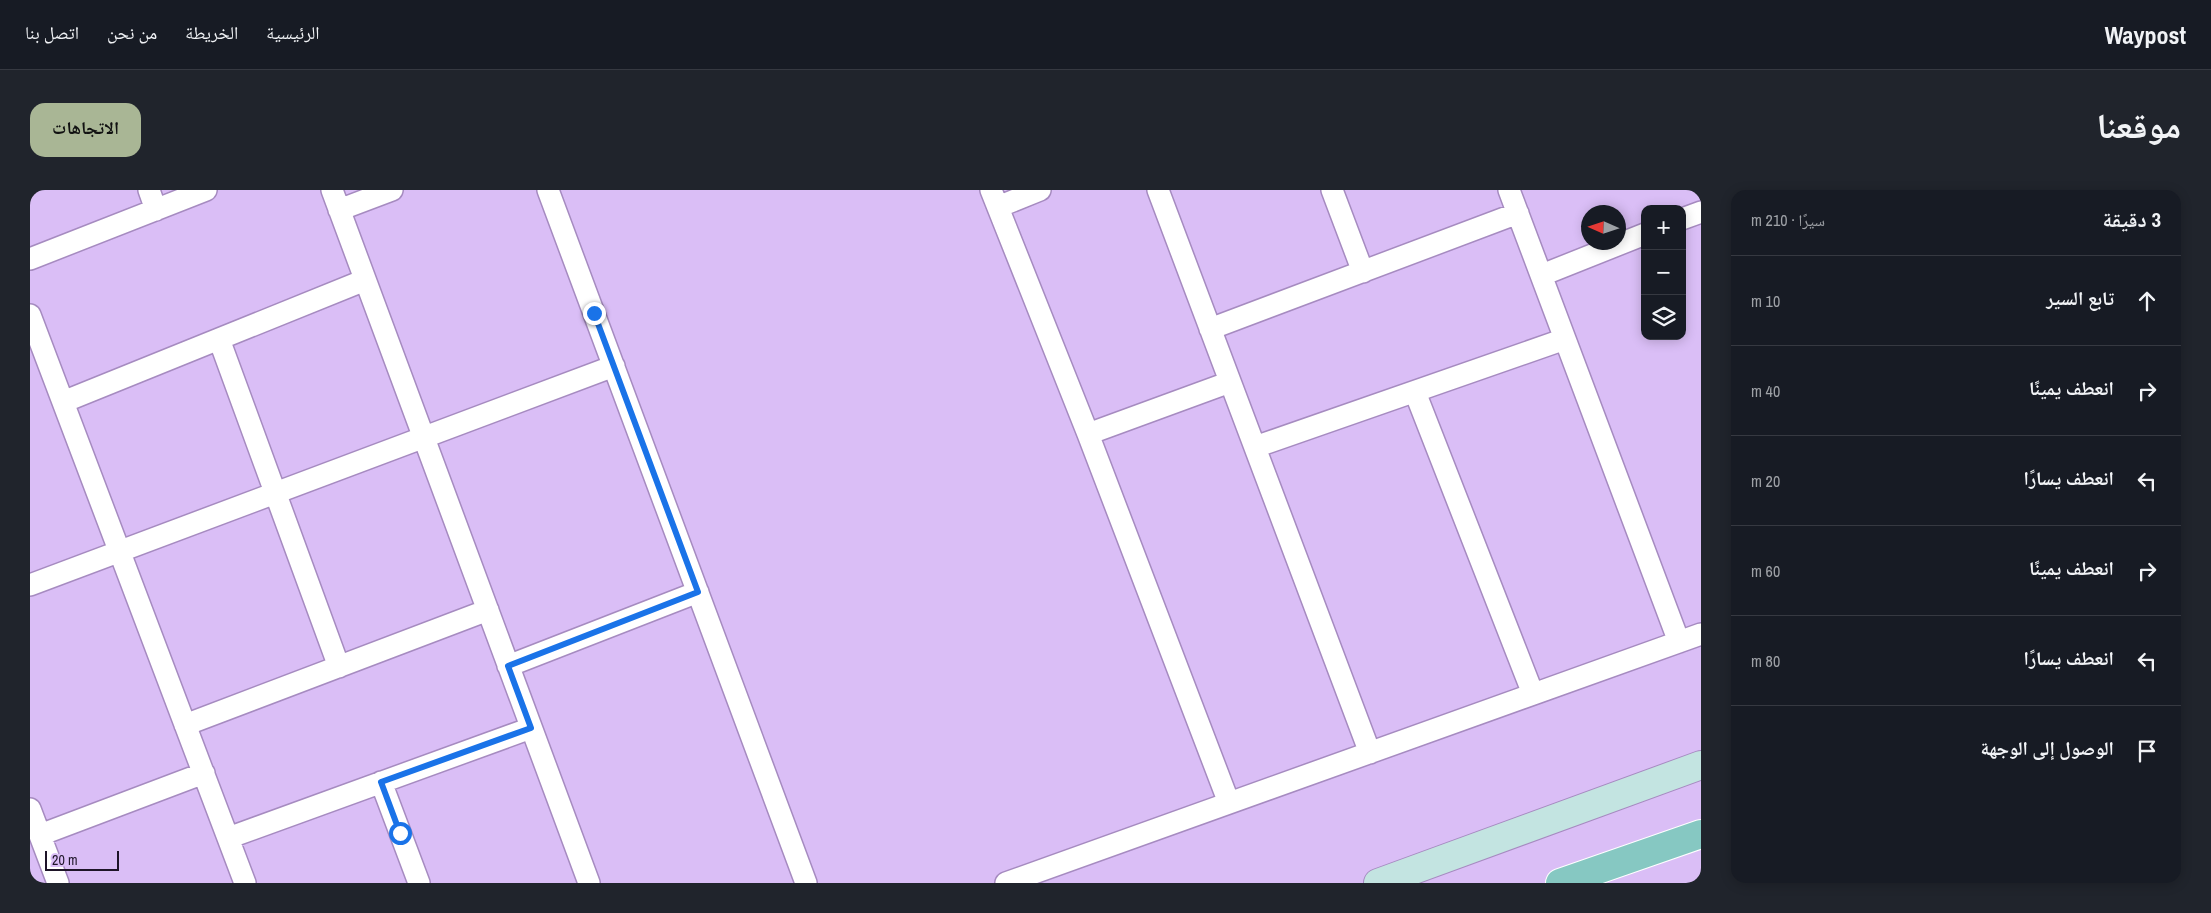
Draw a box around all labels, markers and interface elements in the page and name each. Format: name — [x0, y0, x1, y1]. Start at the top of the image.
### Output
text: Waypost — [2105, 19, 2186, 51]
text: اتصل بنا — [25, 20, 79, 45]
text: من نحن — [107, 20, 157, 45]
text: الخريطة — [185, 20, 238, 45]
text: الرئيسية — [266, 20, 320, 45]
text: موقعنا — [2096, 102, 2181, 149]
button: الاتجاهات — [30, 103, 141, 157]
north arrow — [1581, 205, 1626, 250]
map controls — [1641, 205, 1686, 340]
button: + — [1641, 205, 1686, 250]
text: 3 دقيقة — [2103, 205, 2161, 234]
text: سيرًا · 210 m — [1751, 209, 1825, 231]
button: − — [1641, 250, 1686, 295]
text: تابع السير — [2046, 285, 2114, 311]
icon: ahead — [2133, 287, 2161, 315]
text: 10 m — [1751, 290, 1780, 312]
button: layers — [1641, 295, 1686, 340]
route end — [583, 302, 606, 325]
text: انعطف يمينًا — [2029, 375, 2114, 401]
icon: right — [2133, 377, 2161, 405]
text: 40 m — [1751, 380, 1780, 402]
text: انعطف يسارًا — [2024, 465, 2114, 491]
icon: left — [2133, 467, 2161, 495]
text: 20 m — [1751, 470, 1780, 492]
text: انعطف يمينًا — [2029, 555, 2114, 581]
icon: right — [2133, 557, 2161, 585]
text: 60 m — [1751, 560, 1780, 582]
text: انعطف يسارًا — [2024, 645, 2114, 671]
icon: left — [2133, 647, 2161, 675]
text: 80 m — [1751, 650, 1780, 672]
text: الوصول إلى الوجهة — [1980, 735, 2114, 761]
icon: arrive — [2133, 737, 2161, 765]
route start — [389, 822, 412, 845]
scale bar — [45, 848, 119, 871]
text: 20 m — [52, 851, 78, 869]

